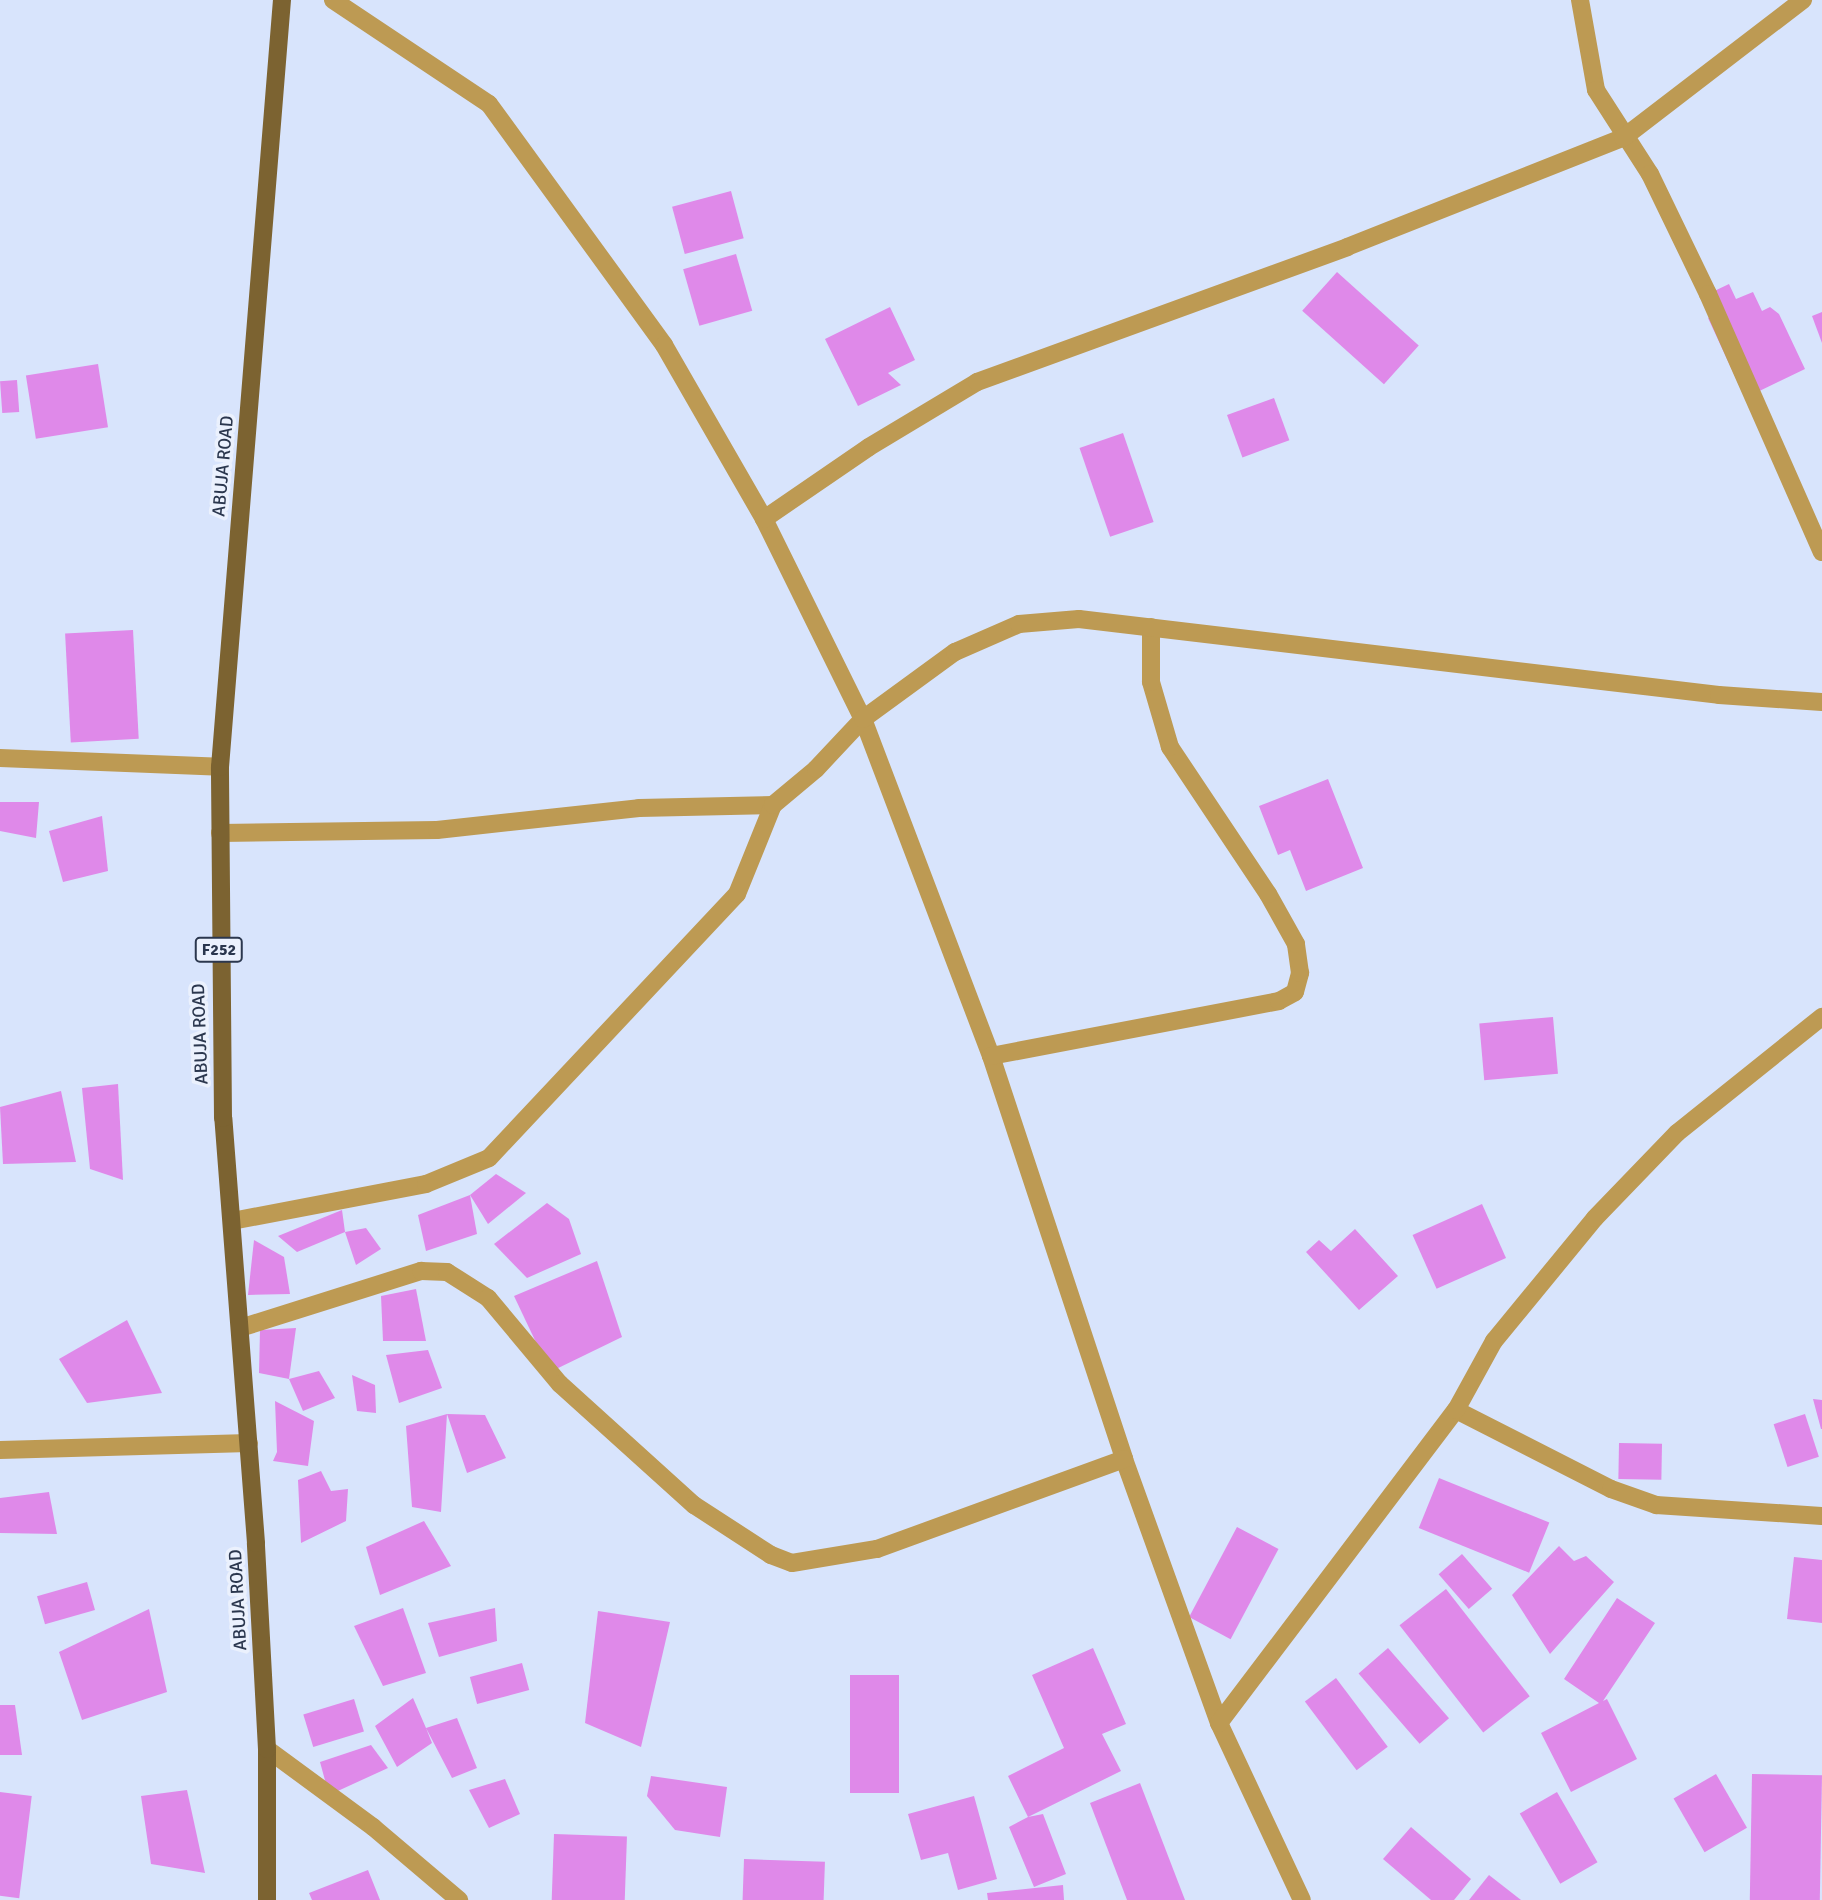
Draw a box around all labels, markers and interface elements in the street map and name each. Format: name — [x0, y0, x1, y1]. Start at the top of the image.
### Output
street label: ABUJA ROAD — [208, 415, 238, 517]
road number: F252 — [194, 938, 244, 962]
street label: ABUJA ROAD — [187, 983, 213, 1085]
street label: ABUJA ROAD — [225, 1549, 251, 1651]

